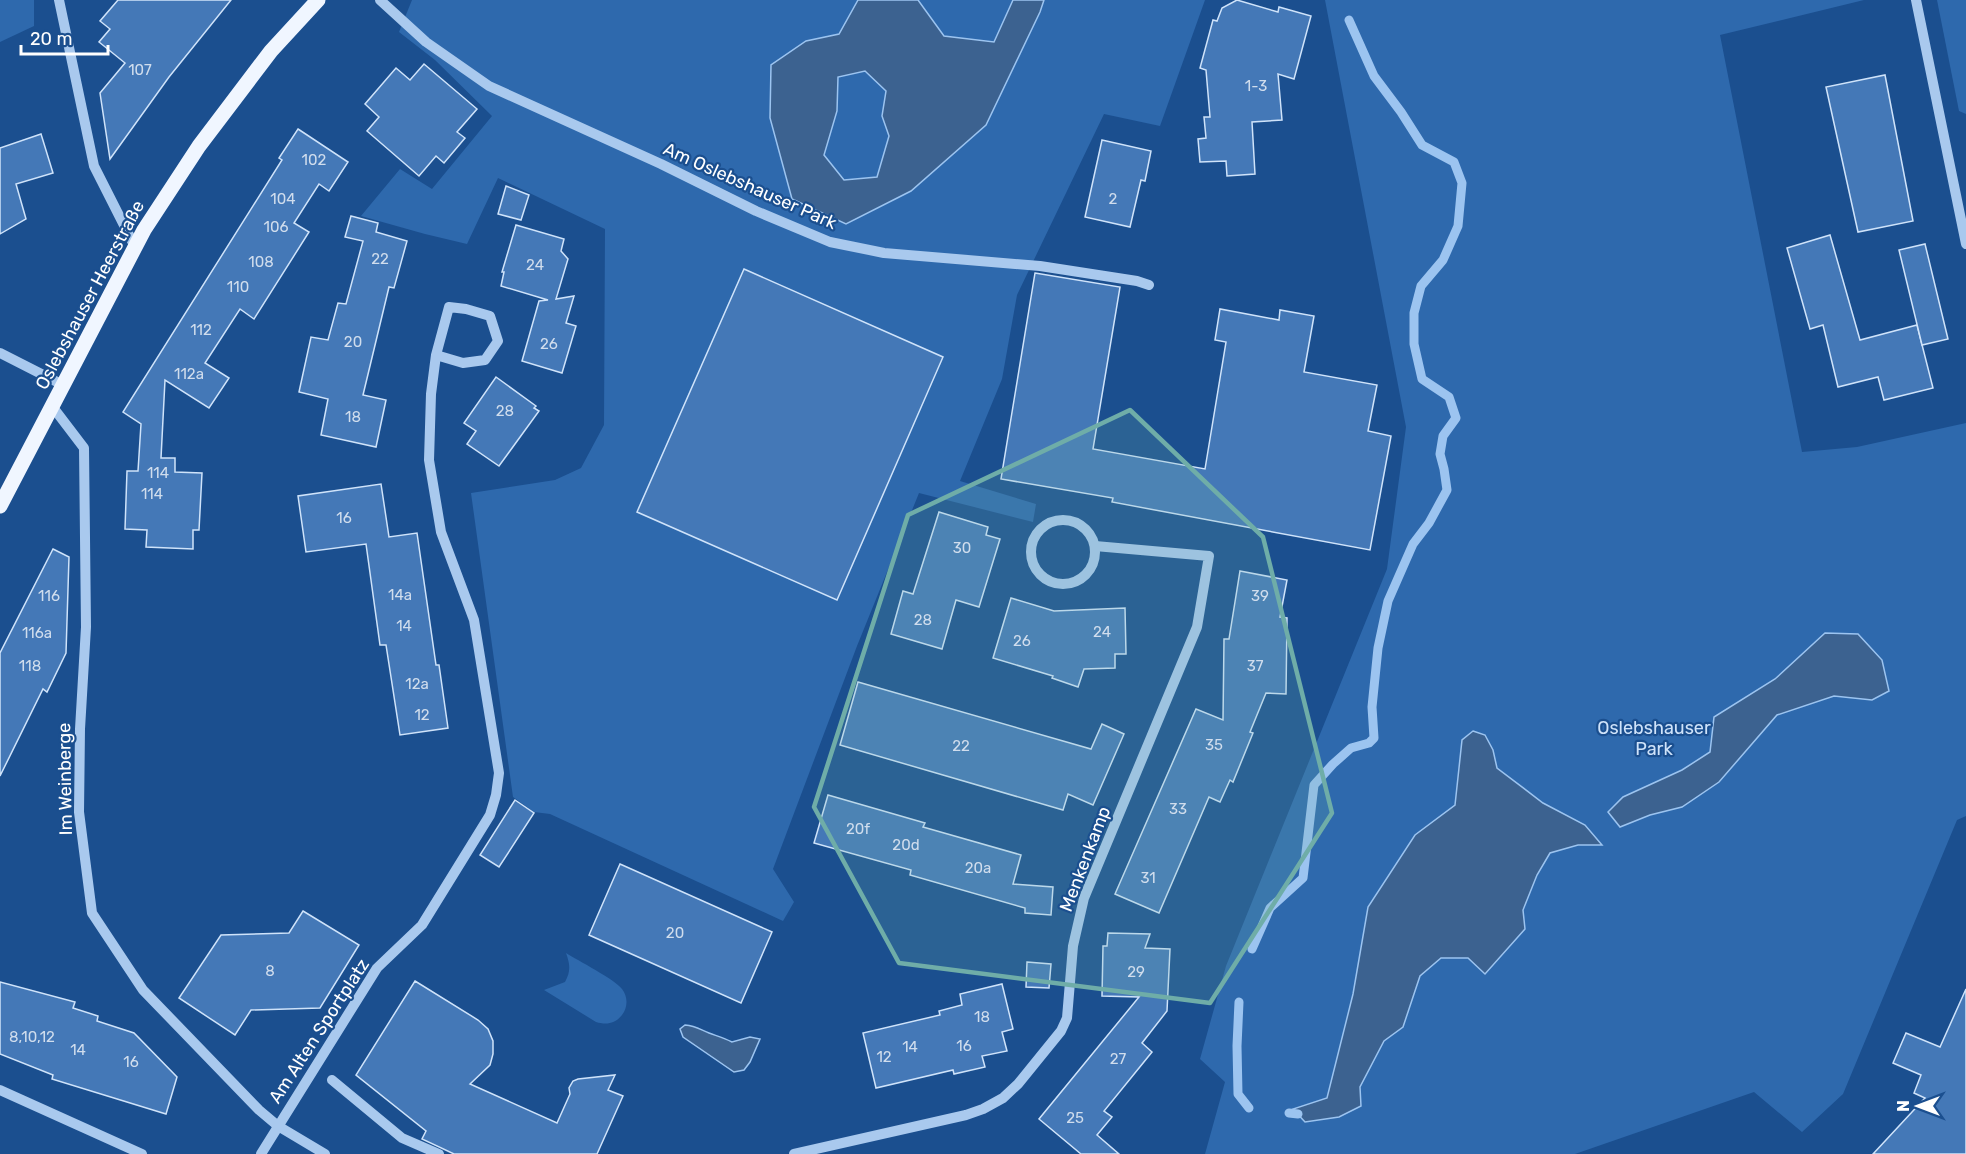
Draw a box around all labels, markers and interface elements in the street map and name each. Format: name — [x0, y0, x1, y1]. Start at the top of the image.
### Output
scale bar — [21, 18, 108, 56]
text: 20 m — [30, 28, 72, 50]
house number: 107 — [128, 61, 152, 79]
house number: 1-3 — [1245, 77, 1267, 95]
street label: Am Oslebshauser Park — [660, 138, 841, 234]
house number: 102 — [302, 151, 327, 169]
house number: 104 — [270, 190, 296, 208]
house number: 2 — [1109, 190, 1118, 208]
street label: Oslebshauser Heerstraße — [31, 197, 149, 393]
house number: 106 — [264, 218, 289, 236]
house number: 22 — [371, 250, 389, 268]
house number: 108 — [248, 253, 274, 271]
house number: 24 — [526, 256, 544, 274]
house number: 110 — [227, 278, 249, 296]
house number: 112 — [190, 321, 212, 339]
house number: 20 — [344, 333, 362, 351]
house number: 26 — [540, 335, 558, 353]
house number: 112a — [174, 365, 204, 383]
house number: 28 — [496, 402, 514, 420]
house number: 18 — [345, 408, 361, 426]
house number: 114 — [147, 464, 169, 482]
house number: 114 — [141, 485, 163, 503]
house number: 16 — [336, 509, 352, 527]
house number: 30 — [953, 539, 971, 557]
house number: 14a — [388, 586, 412, 604]
house number: 116 — [38, 587, 60, 605]
house number: 39 — [1251, 587, 1269, 605]
house number: 28 — [914, 611, 932, 629]
house number: 14 — [396, 617, 412, 635]
house number: 24 — [1093, 623, 1111, 641]
house number: 116a — [22, 624, 52, 642]
house number: 26 — [1013, 632, 1031, 650]
house number: 118 — [19, 657, 41, 675]
house number: 37 — [1247, 657, 1264, 675]
house number: 12a — [405, 675, 429, 693]
house number: 12 — [414, 706, 430, 724]
park label: Oslebshauser Park — [1597, 717, 1711, 760]
street label: Im Weinberge — [53, 722, 77, 836]
house number: 35 — [1205, 736, 1223, 754]
house number: 22 — [952, 737, 970, 755]
house number: 33 — [1169, 800, 1187, 818]
street label: Menkenkamp — [1055, 803, 1115, 915]
house number: 20f — [846, 820, 870, 838]
house number: 20d — [892, 836, 920, 854]
house number: 20a — [965, 859, 991, 877]
house number: 31 — [1140, 869, 1156, 887]
house number: 20 — [666, 924, 684, 942]
street label: Am Alten Sportplatz — [264, 954, 374, 1108]
house number: 8 — [265, 962, 275, 980]
house number: 29 — [1127, 963, 1145, 981]
house number: 18 — [974, 1008, 990, 1026]
house number: 8,10,12 — [9, 1028, 55, 1046]
house number: 16 — [956, 1037, 972, 1055]
house number: 14 — [902, 1038, 918, 1056]
house number: 14 — [70, 1041, 86, 1059]
house number: 12 — [876, 1048, 892, 1066]
house number: 27 — [1110, 1050, 1127, 1068]
house number: 16 — [123, 1053, 139, 1071]
north arrow — [1888, 1076, 1948, 1136]
text: N — [1894, 1100, 1913, 1112]
house number: 25 — [1066, 1109, 1084, 1127]

